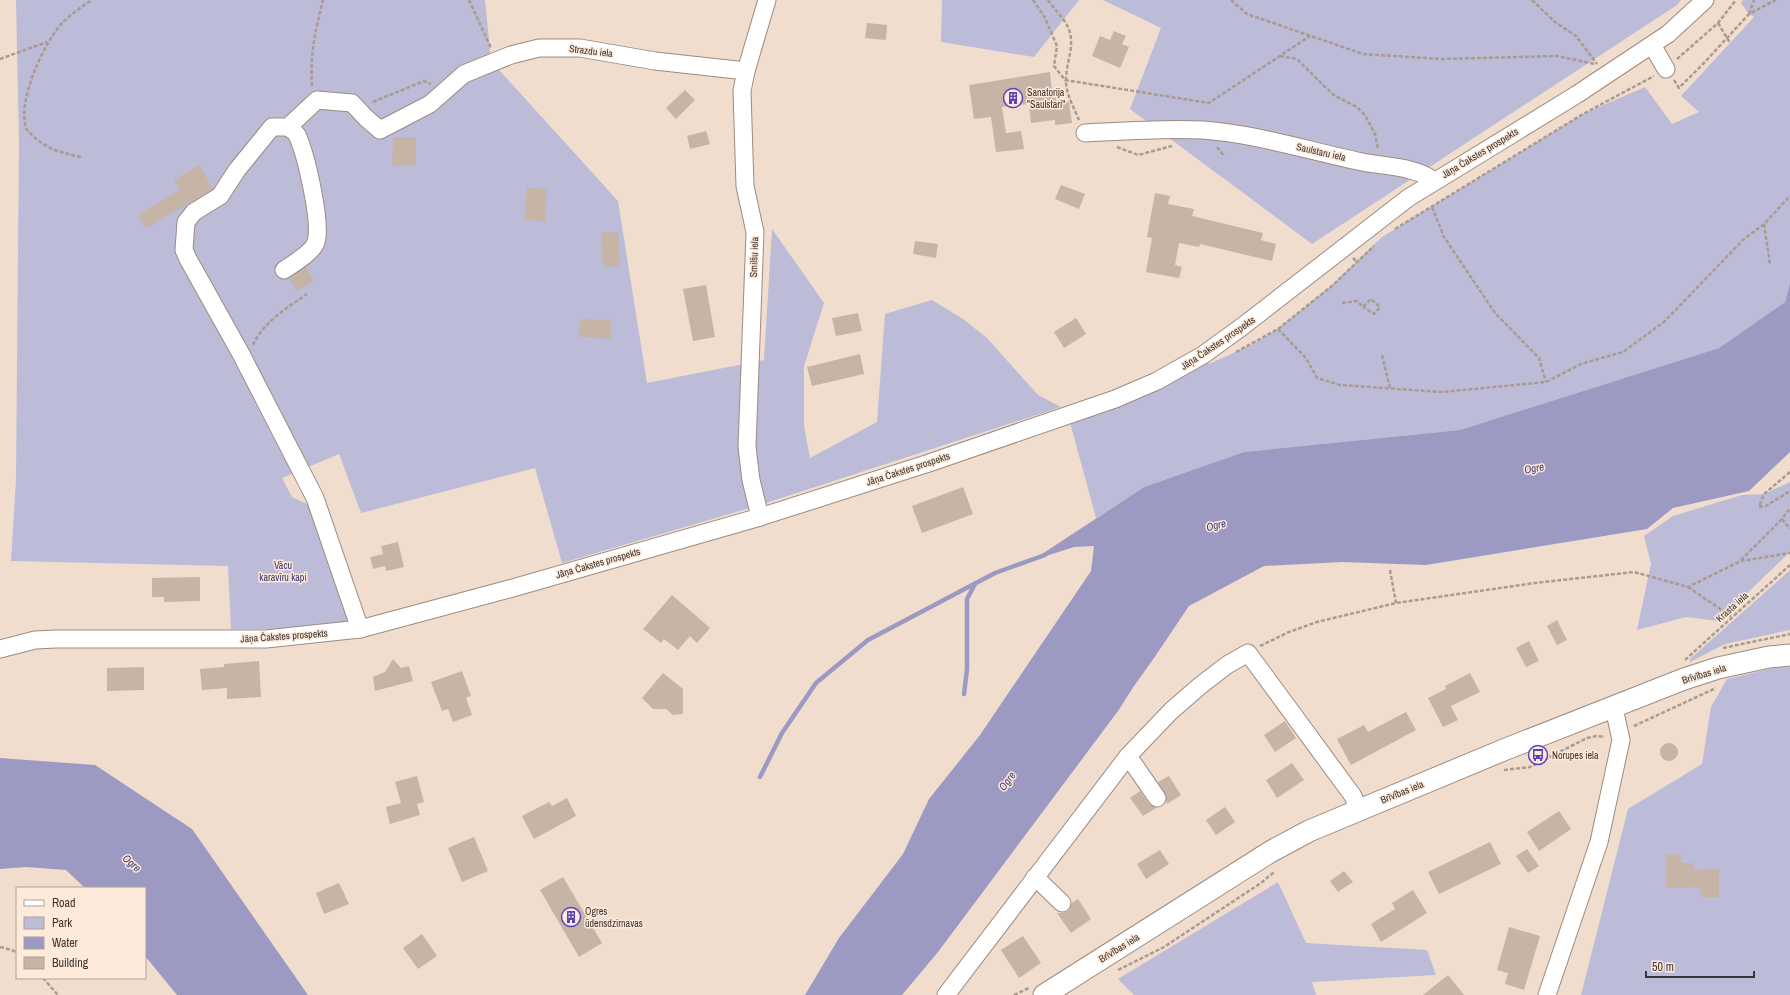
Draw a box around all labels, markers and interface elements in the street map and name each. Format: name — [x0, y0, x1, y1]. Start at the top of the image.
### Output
street label: Strazdu iela — [568, 42, 614, 60]
place label: Sanatorija "Saulstari" — [1027, 86, 1065, 111]
building icon: Sanatorija "Saulstari" — [1002, 87, 1024, 109]
street label: Jāņa Čakstes prospekts — [1439, 125, 1521, 181]
street label: Saulstaru iela — [1295, 140, 1347, 164]
street label: Smilšu iela — [747, 236, 761, 277]
street label: Jāņa Čakstes prospekts — [1178, 313, 1258, 373]
street label: Jāņa Čakstes prospekts — [864, 449, 952, 489]
water label: Ogre — [1523, 459, 1545, 477]
water label: Ogre — [1205, 516, 1227, 534]
street label: Jāņa Čakstes prospekts — [554, 545, 642, 581]
park label: Vācu karavīru kapi — [259, 559, 307, 584]
street label: Krasta iela — [1713, 589, 1751, 625]
street label: Jāņa Čakstes prospekts — [240, 626, 328, 646]
street label: Brīvības iela — [1680, 661, 1728, 687]
bus stop icon: Norupes iela — [1527, 744, 1549, 766]
place label: Norupes iela — [1552, 749, 1599, 762]
water label: Ogre — [995, 769, 1019, 793]
street label: Brīvības iela — [1378, 777, 1426, 807]
water label: Ogre — [120, 851, 144, 875]
legend — [16, 887, 146, 979]
text: Road — [52, 895, 76, 911]
place label: Ogres ūdensdzirnavas — [585, 905, 643, 930]
building icon: Ogres ūdensdzirnavas — [560, 906, 582, 928]
text: Park — [52, 915, 72, 931]
street label: Brīvības iela — [1096, 930, 1142, 966]
text: Water — [52, 935, 79, 951]
scale bar — [1646, 953, 1754, 979]
text: Building — [52, 955, 89, 971]
text: 50 m — [1652, 959, 1674, 975]

